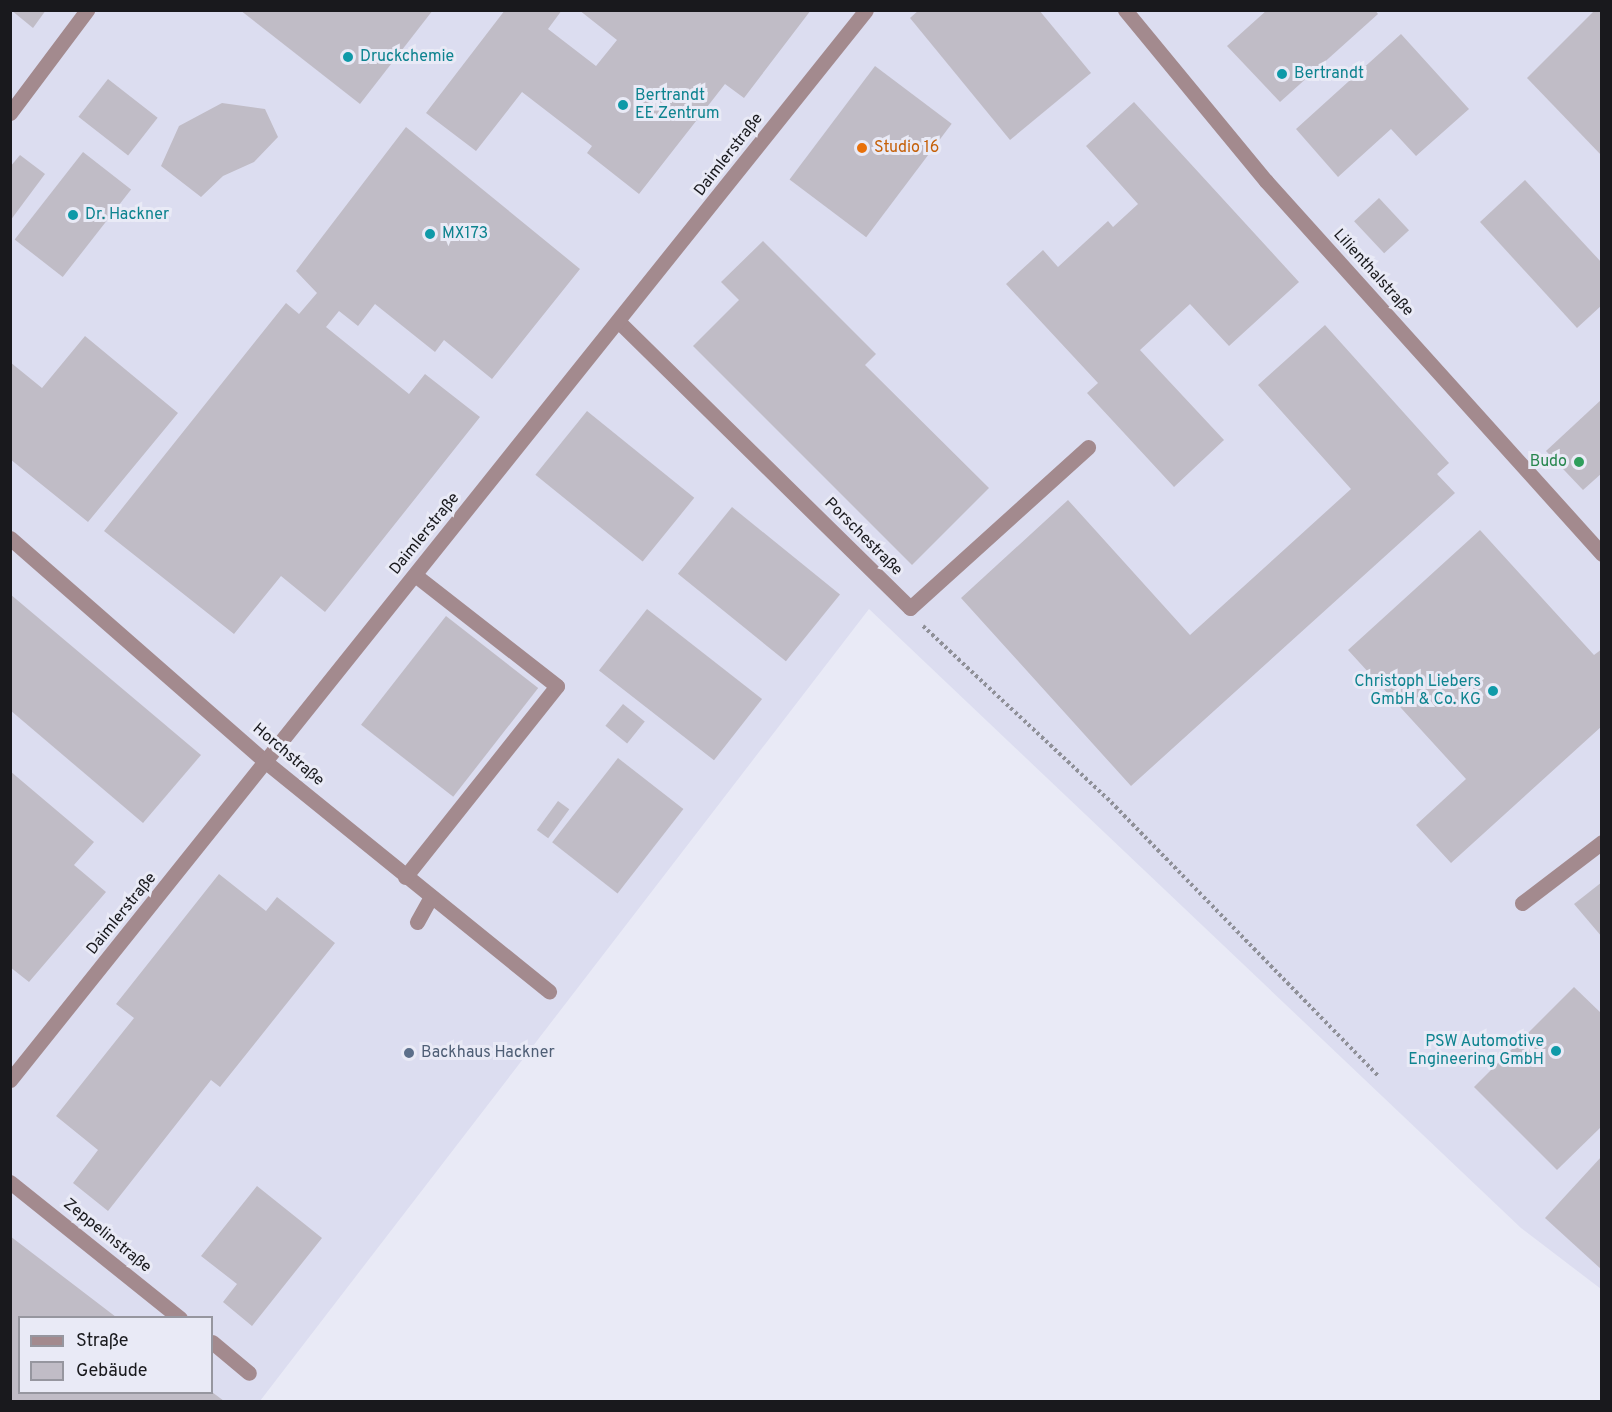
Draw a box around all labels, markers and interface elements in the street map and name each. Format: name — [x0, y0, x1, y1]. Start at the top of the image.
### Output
place label: Druckchemie — [360, 47, 454, 67]
marker: Druckchemie — [341, 50, 355, 64]
place label: Bertrandt — [1294, 64, 1364, 84]
marker: Bertrandt — [1275, 67, 1289, 81]
place label: Bertrandt EE Zentrum — [635, 86, 720, 124]
marker: Bertrandt EE Zentrum — [616, 98, 630, 112]
street label: Daimlerstraße — [691, 110, 767, 200]
place label: Studio 16 — [874, 138, 939, 158]
marker: Studio 16 — [855, 141, 869, 155]
place label: Dr. Hackner — [85, 205, 169, 225]
marker: Dr. Hackner — [66, 208, 80, 222]
place label: MX173 — [442, 224, 488, 244]
street label: Lilienthalstraße — [1329, 225, 1417, 321]
marker: MX173 — [423, 227, 437, 241]
place label: Budo — [1530, 452, 1567, 472]
marker: Budo — [1572, 455, 1586, 469]
street label: Daimlerstraße — [386, 489, 464, 579]
street label: Porschestraße — [820, 494, 906, 580]
place label: Christoph Liebers GmbH & Co. KG — [1354, 672, 1481, 710]
marker: Christoph Liebers GmbH & Co. KG — [1486, 684, 1500, 698]
street label: Horchstraße — [248, 720, 328, 790]
street label: Daimlerstraße — [83, 869, 161, 959]
place label: PSW Automotive Engineering GmbH — [1408, 1032, 1544, 1070]
place label: Backhaus Hackner — [421, 1043, 555, 1063]
marker: PSW Automotive Engineering GmbH — [1549, 1044, 1563, 1058]
marker: Backhaus Hackner — [402, 1046, 416, 1060]
street label: Zeppelinstraße — [59, 1195, 155, 1277]
legend — [18, 1316, 213, 1394]
text: Straße — [76, 1330, 128, 1353]
text: Gebäude — [76, 1360, 148, 1383]

